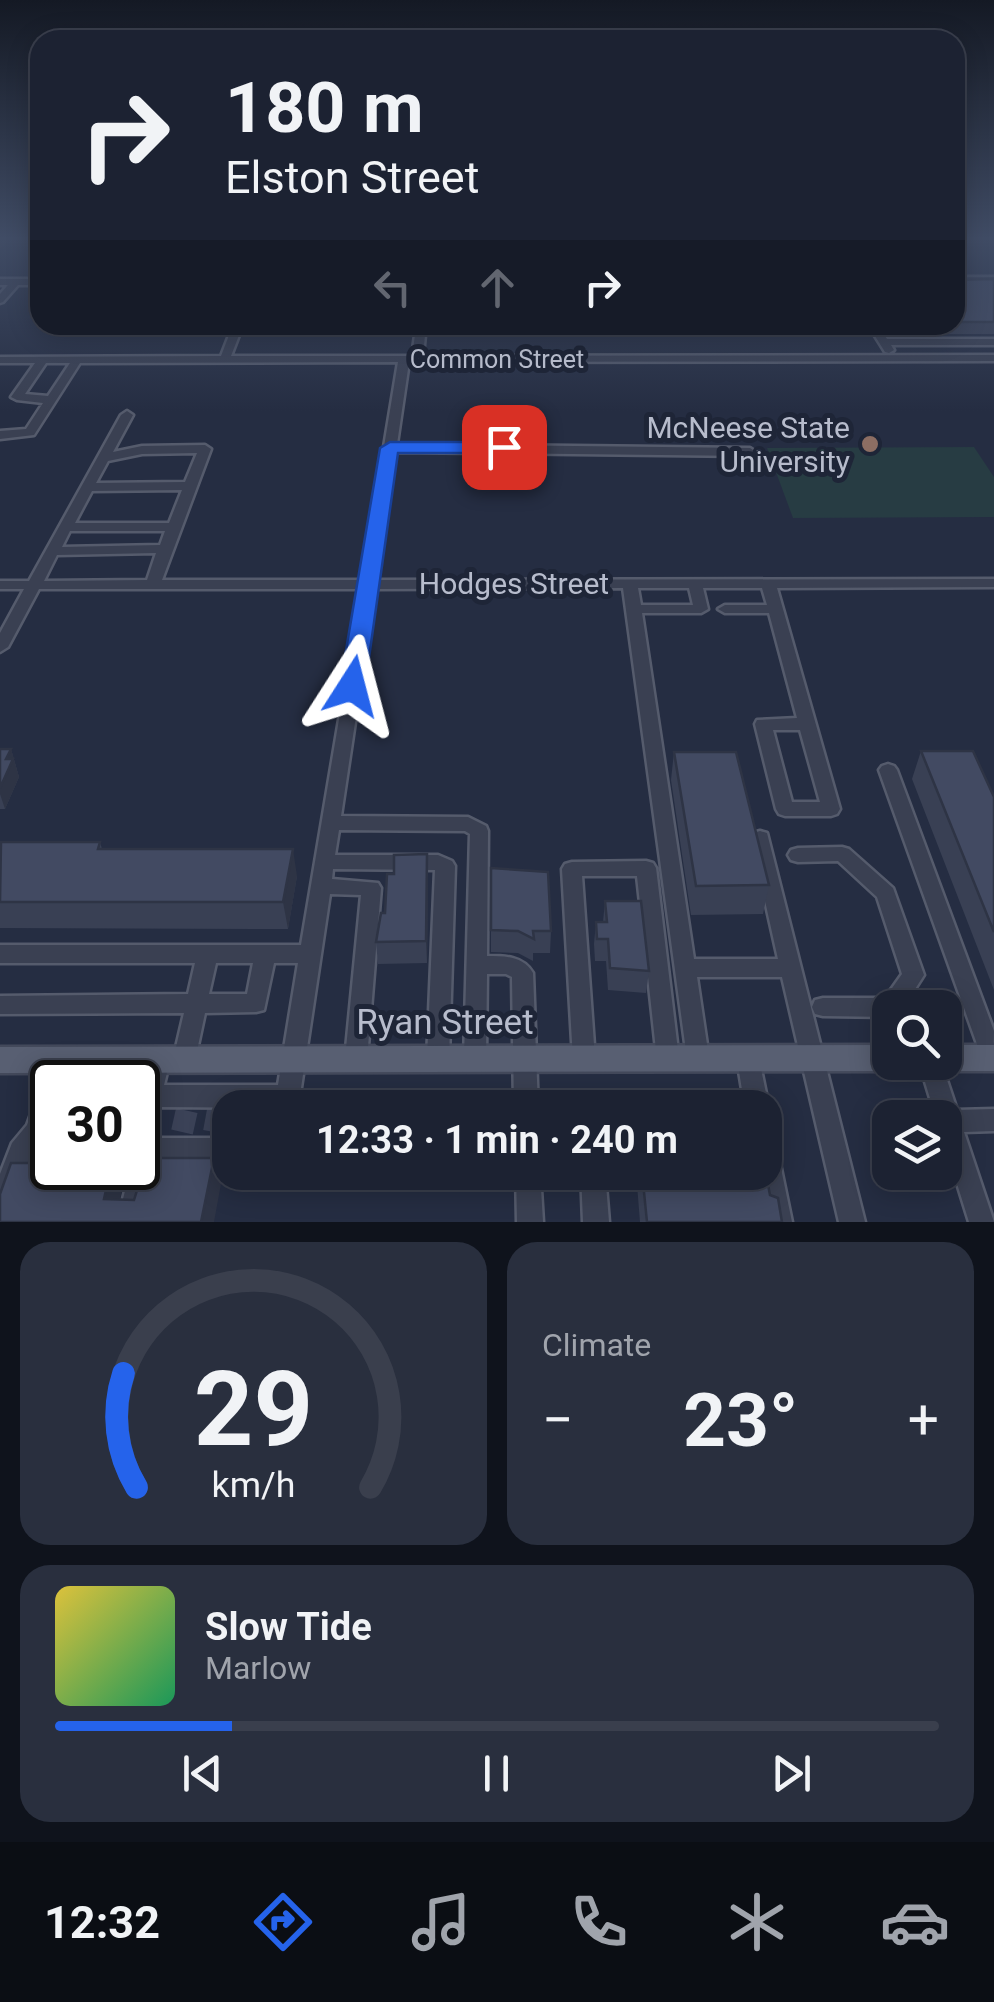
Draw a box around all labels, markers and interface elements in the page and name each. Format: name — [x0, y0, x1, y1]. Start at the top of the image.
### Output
text: 180 m — [225, 67, 424, 149]
icon: right — [60, 70, 190, 200]
text: Elston Street — [225, 151, 479, 204]
icon: left — [365, 260, 420, 315]
icon: ahead — [470, 260, 525, 315]
icon: right — [575, 260, 630, 315]
street label: Common Street — [410, 345, 584, 374]
pin — [462, 405, 547, 490]
place label: McNeese State University — [646, 410, 850, 479]
icon: arrive — [477, 420, 532, 475]
marker: McNeese State University — [859, 433, 881, 455]
street label: Hodges Street — [419, 566, 609, 601]
position arrow — [300, 634, 404, 738]
map controls — [872, 990, 962, 1190]
button: search — [872, 990, 962, 1080]
street label: Ryan Street — [356, 1002, 534, 1043]
speed limit sign: 30 — [30, 1060, 160, 1190]
button: layers — [872, 1100, 962, 1190]
text: 12:33 · 1 min · 240 m — [316, 1118, 678, 1162]
text: Climate — [542, 1326, 651, 1364]
text: 29 — [194, 1349, 313, 1470]
text: 23° — [683, 1376, 798, 1464]
text: − — [542, 1388, 573, 1452]
text: + — [908, 1388, 939, 1452]
text: km/h — [212, 1464, 295, 1506]
text: Slow Tide — [205, 1605, 372, 1649]
text: Marlow — [205, 1649, 311, 1687]
icon: previous — [175, 1746, 230, 1801]
icon: pause — [469, 1746, 524, 1801]
icon: next — [764, 1746, 819, 1801]
icon: directions — [248, 1887, 318, 1957]
icon: music — [406, 1887, 476, 1957]
icon: phone — [564, 1887, 634, 1957]
icon: climate — [722, 1887, 792, 1957]
icon: car — [880, 1887, 950, 1957]
text: 12:32 — [44, 1896, 160, 1949]

